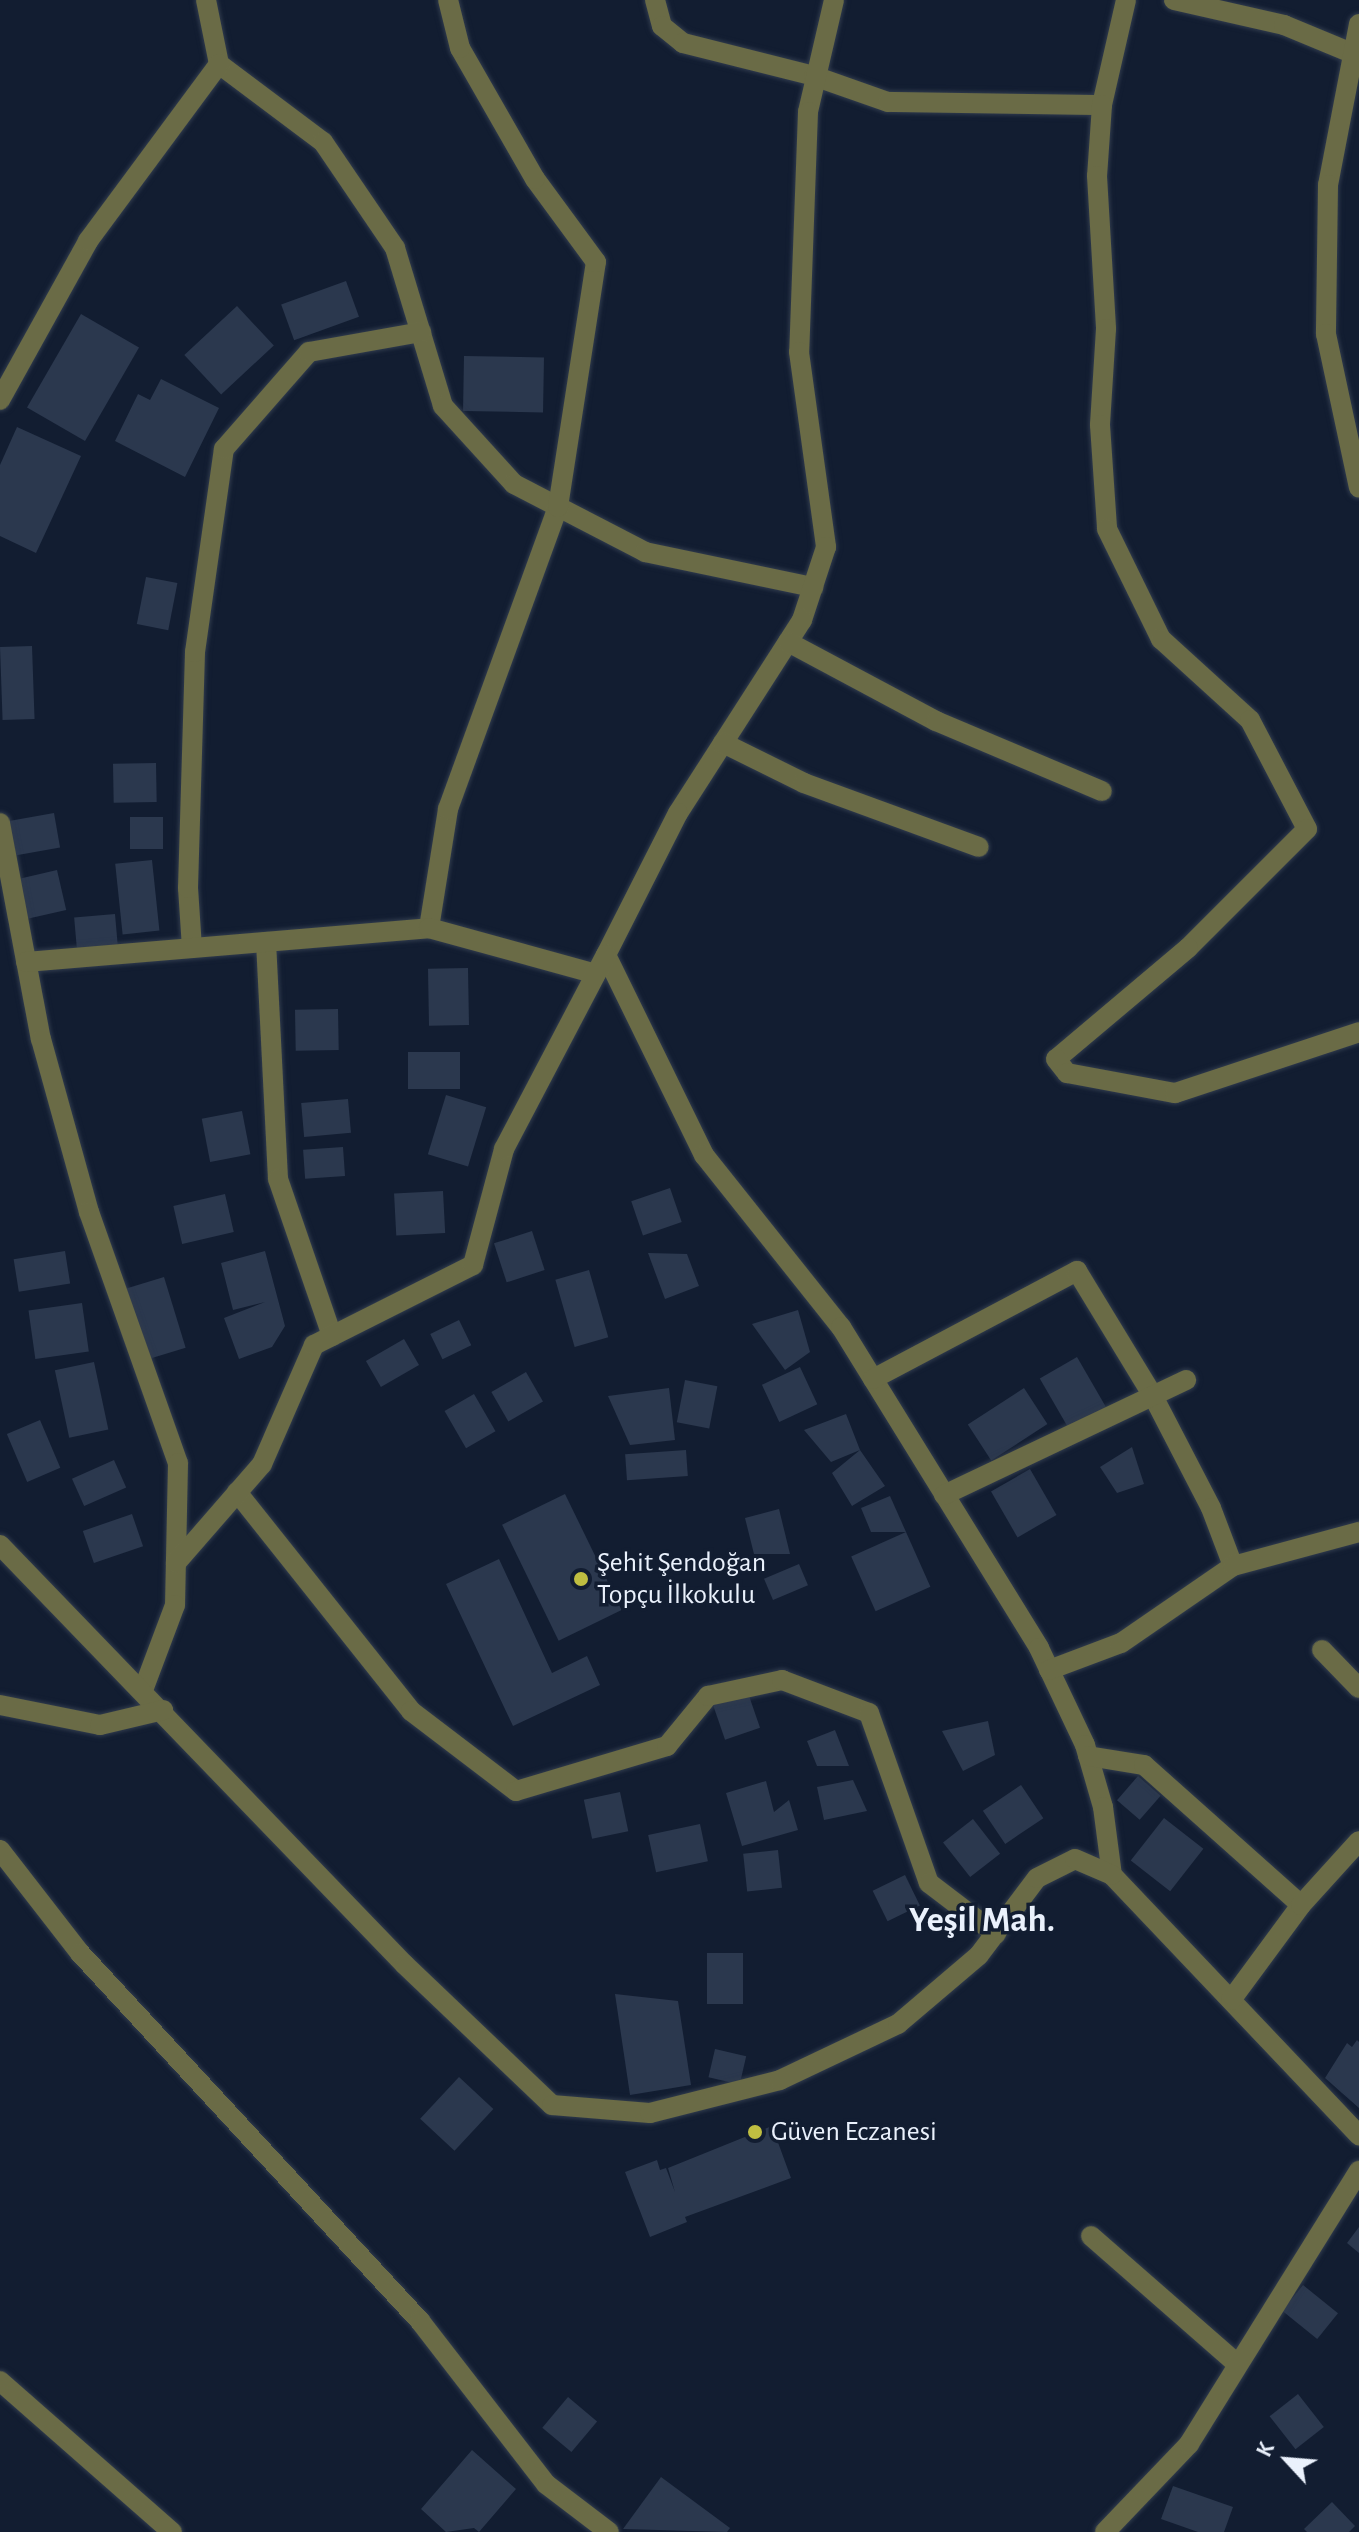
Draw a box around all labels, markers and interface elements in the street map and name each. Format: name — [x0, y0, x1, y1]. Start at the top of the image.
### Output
place label: Şehit Şendoğan Topçu İlkokulu — [597, 1546, 766, 1612]
marker: Şehit Şendoğan Topçu İlkokulu — [572, 1570, 590, 1588]
district label: Yeşil Mah. — [909, 1899, 1055, 1943]
place label: Güven Eczanesi — [771, 2115, 937, 2149]
marker: Güven Eczanesi — [746, 2123, 764, 2141]
north arrow — [1247, 2420, 1327, 2500]
text: K — [1253, 2439, 1278, 2460]

